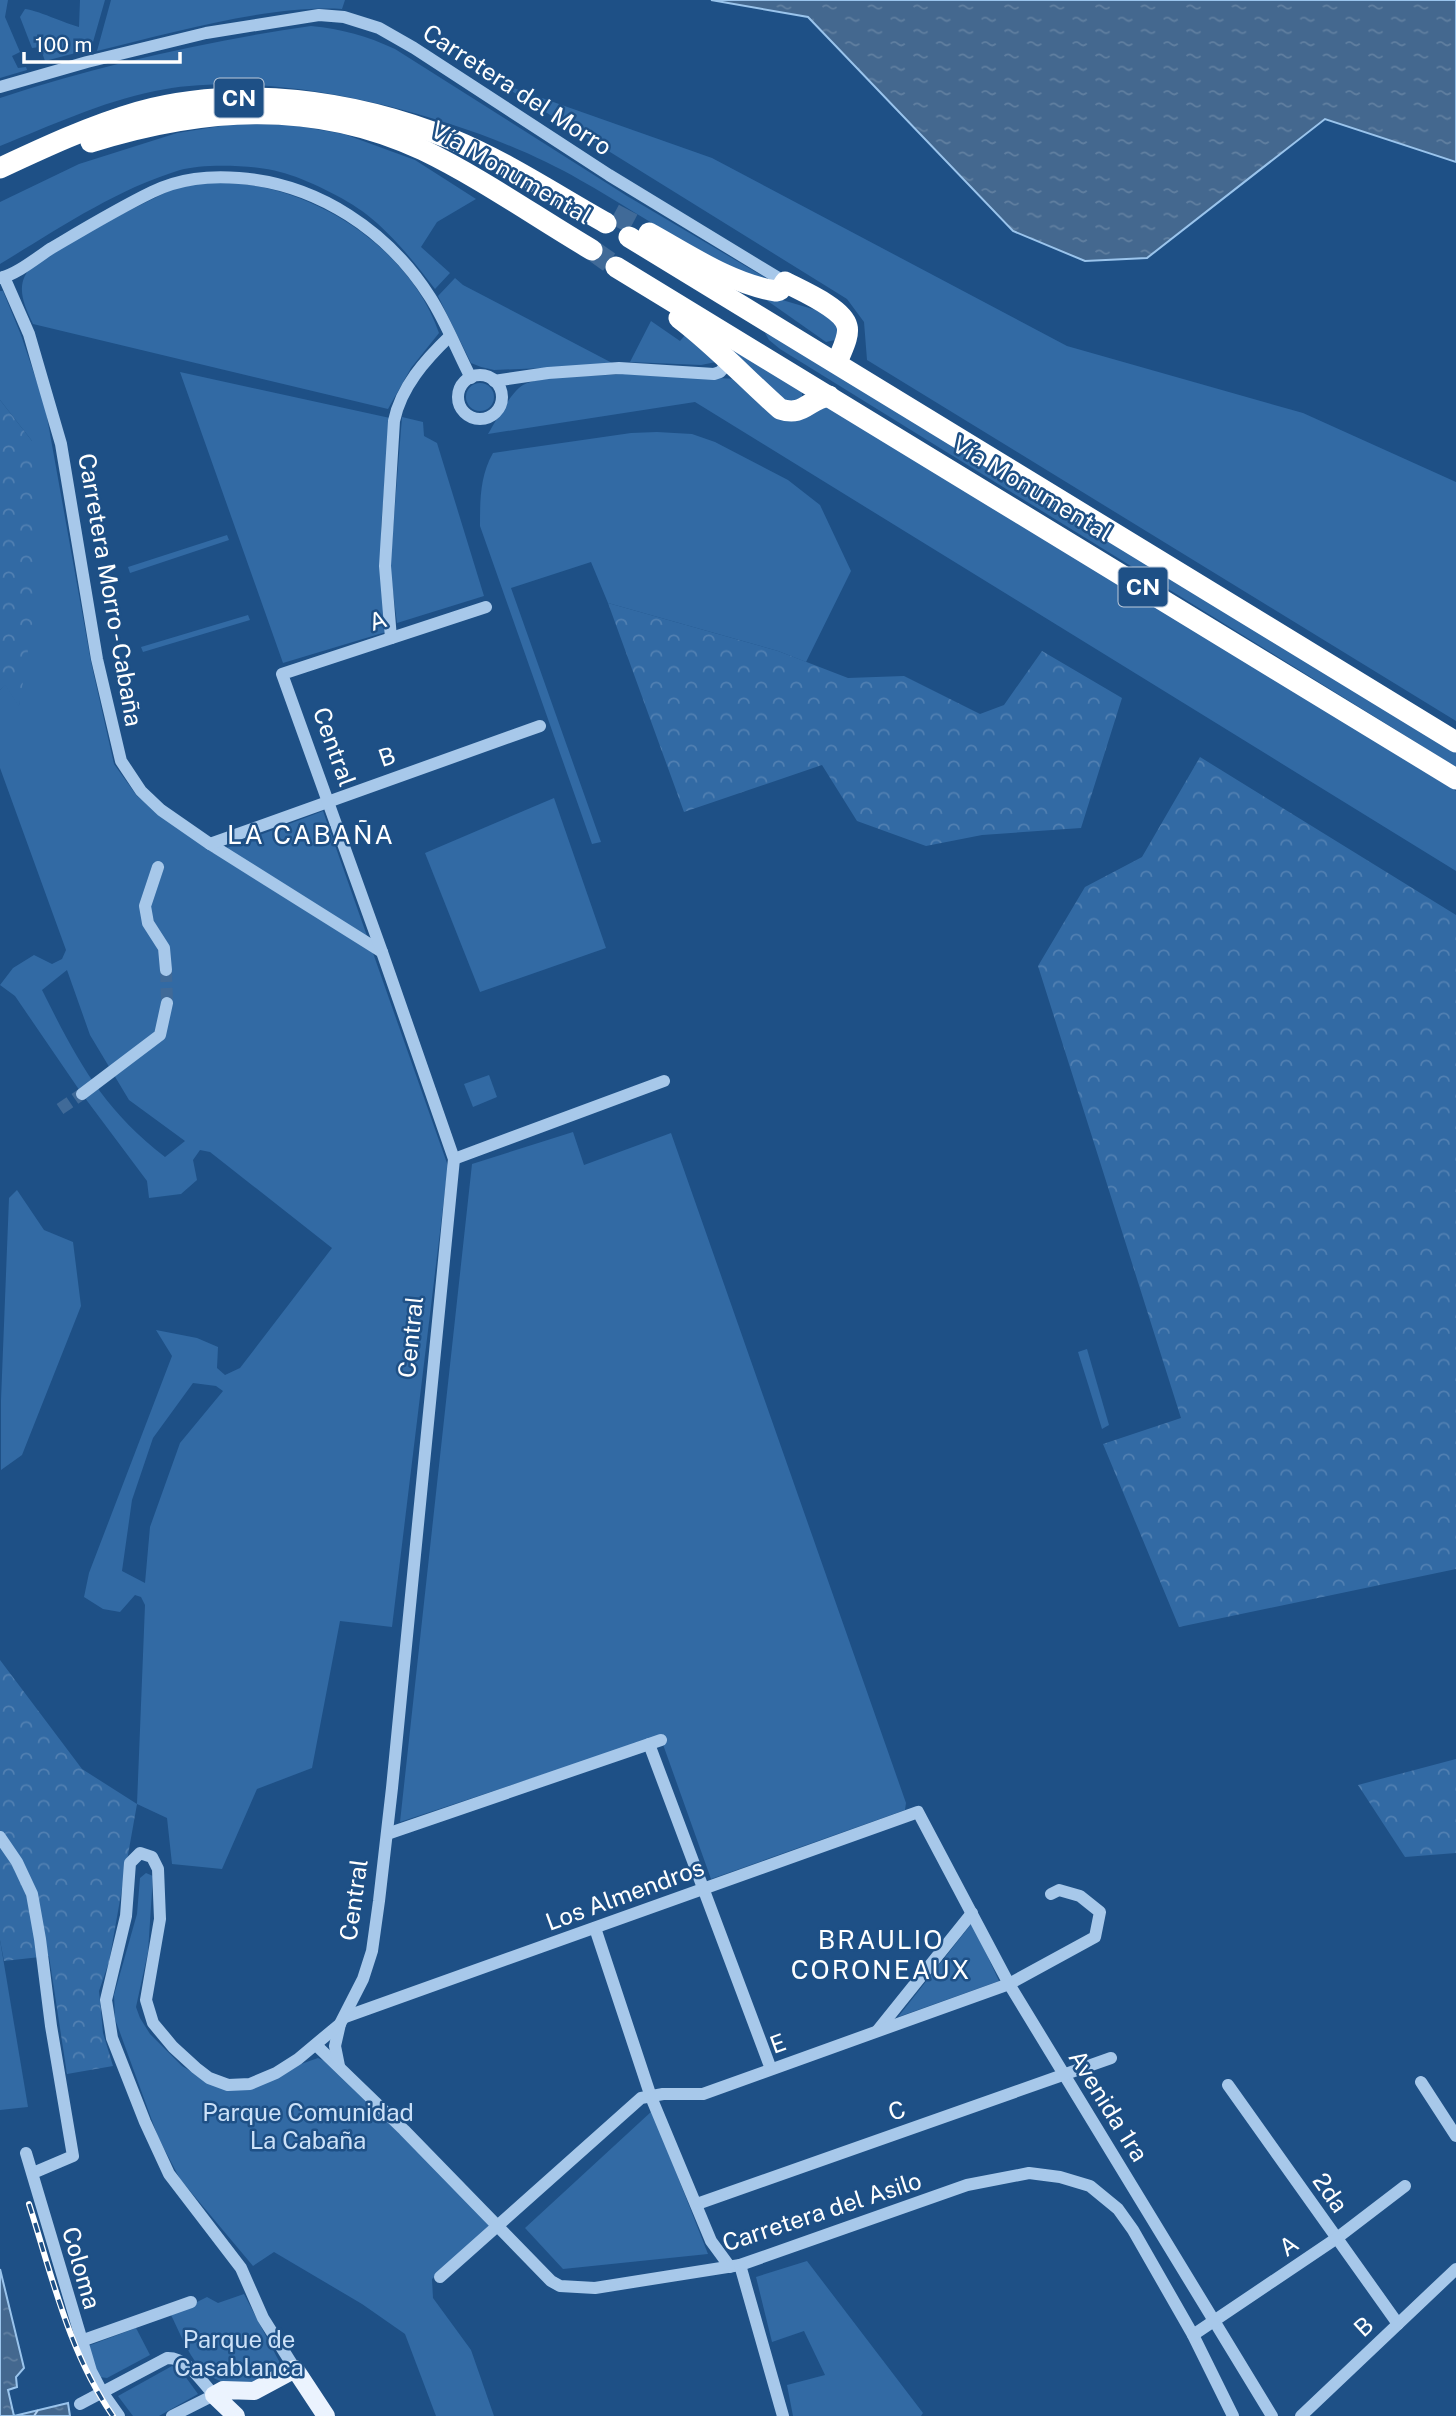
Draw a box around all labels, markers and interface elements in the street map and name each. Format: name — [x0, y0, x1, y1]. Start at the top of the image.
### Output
street label: Carretera del Morro — [418, 18, 617, 161]
scale bar — [24, 21, 180, 65]
text: 100 m — [35, 32, 92, 57]
road number: CN — [215, 78, 264, 118]
street label: Vía Monumental — [426, 115, 597, 230]
street label: Vía Monumental — [948, 430, 1117, 547]
street label: Carretera Morro - Cabaña — [73, 451, 149, 729]
road number: CN — [1118, 568, 1168, 607]
street label: A — [365, 604, 390, 636]
street label: Central — [308, 703, 362, 790]
street label: B — [375, 740, 399, 772]
district label: LA CABAÑA — [227, 819, 395, 850]
street label: Central — [392, 1295, 428, 1379]
street label: Los Almendros — [542, 1852, 708, 1936]
street label: Central — [333, 1857, 373, 1943]
district label: BRAULIO CORONEAUX — [791, 1924, 971, 1985]
street label: E — [766, 2027, 789, 2059]
street label: Avenida 1ra — [1064, 2045, 1154, 2166]
street label: C — [884, 2094, 909, 2126]
park label: Parque Comunidad La Cabaña — [202, 2098, 414, 2154]
street label: Carretera del Asilo — [719, 2166, 925, 2256]
street label: 2da — [1307, 2167, 1354, 2218]
street label: Coloma — [57, 2223, 107, 2312]
street label: A — [1273, 2229, 1303, 2262]
street label: B — [1348, 2311, 1379, 2342]
park label: Parque de Casablanca — [174, 2325, 304, 2381]

